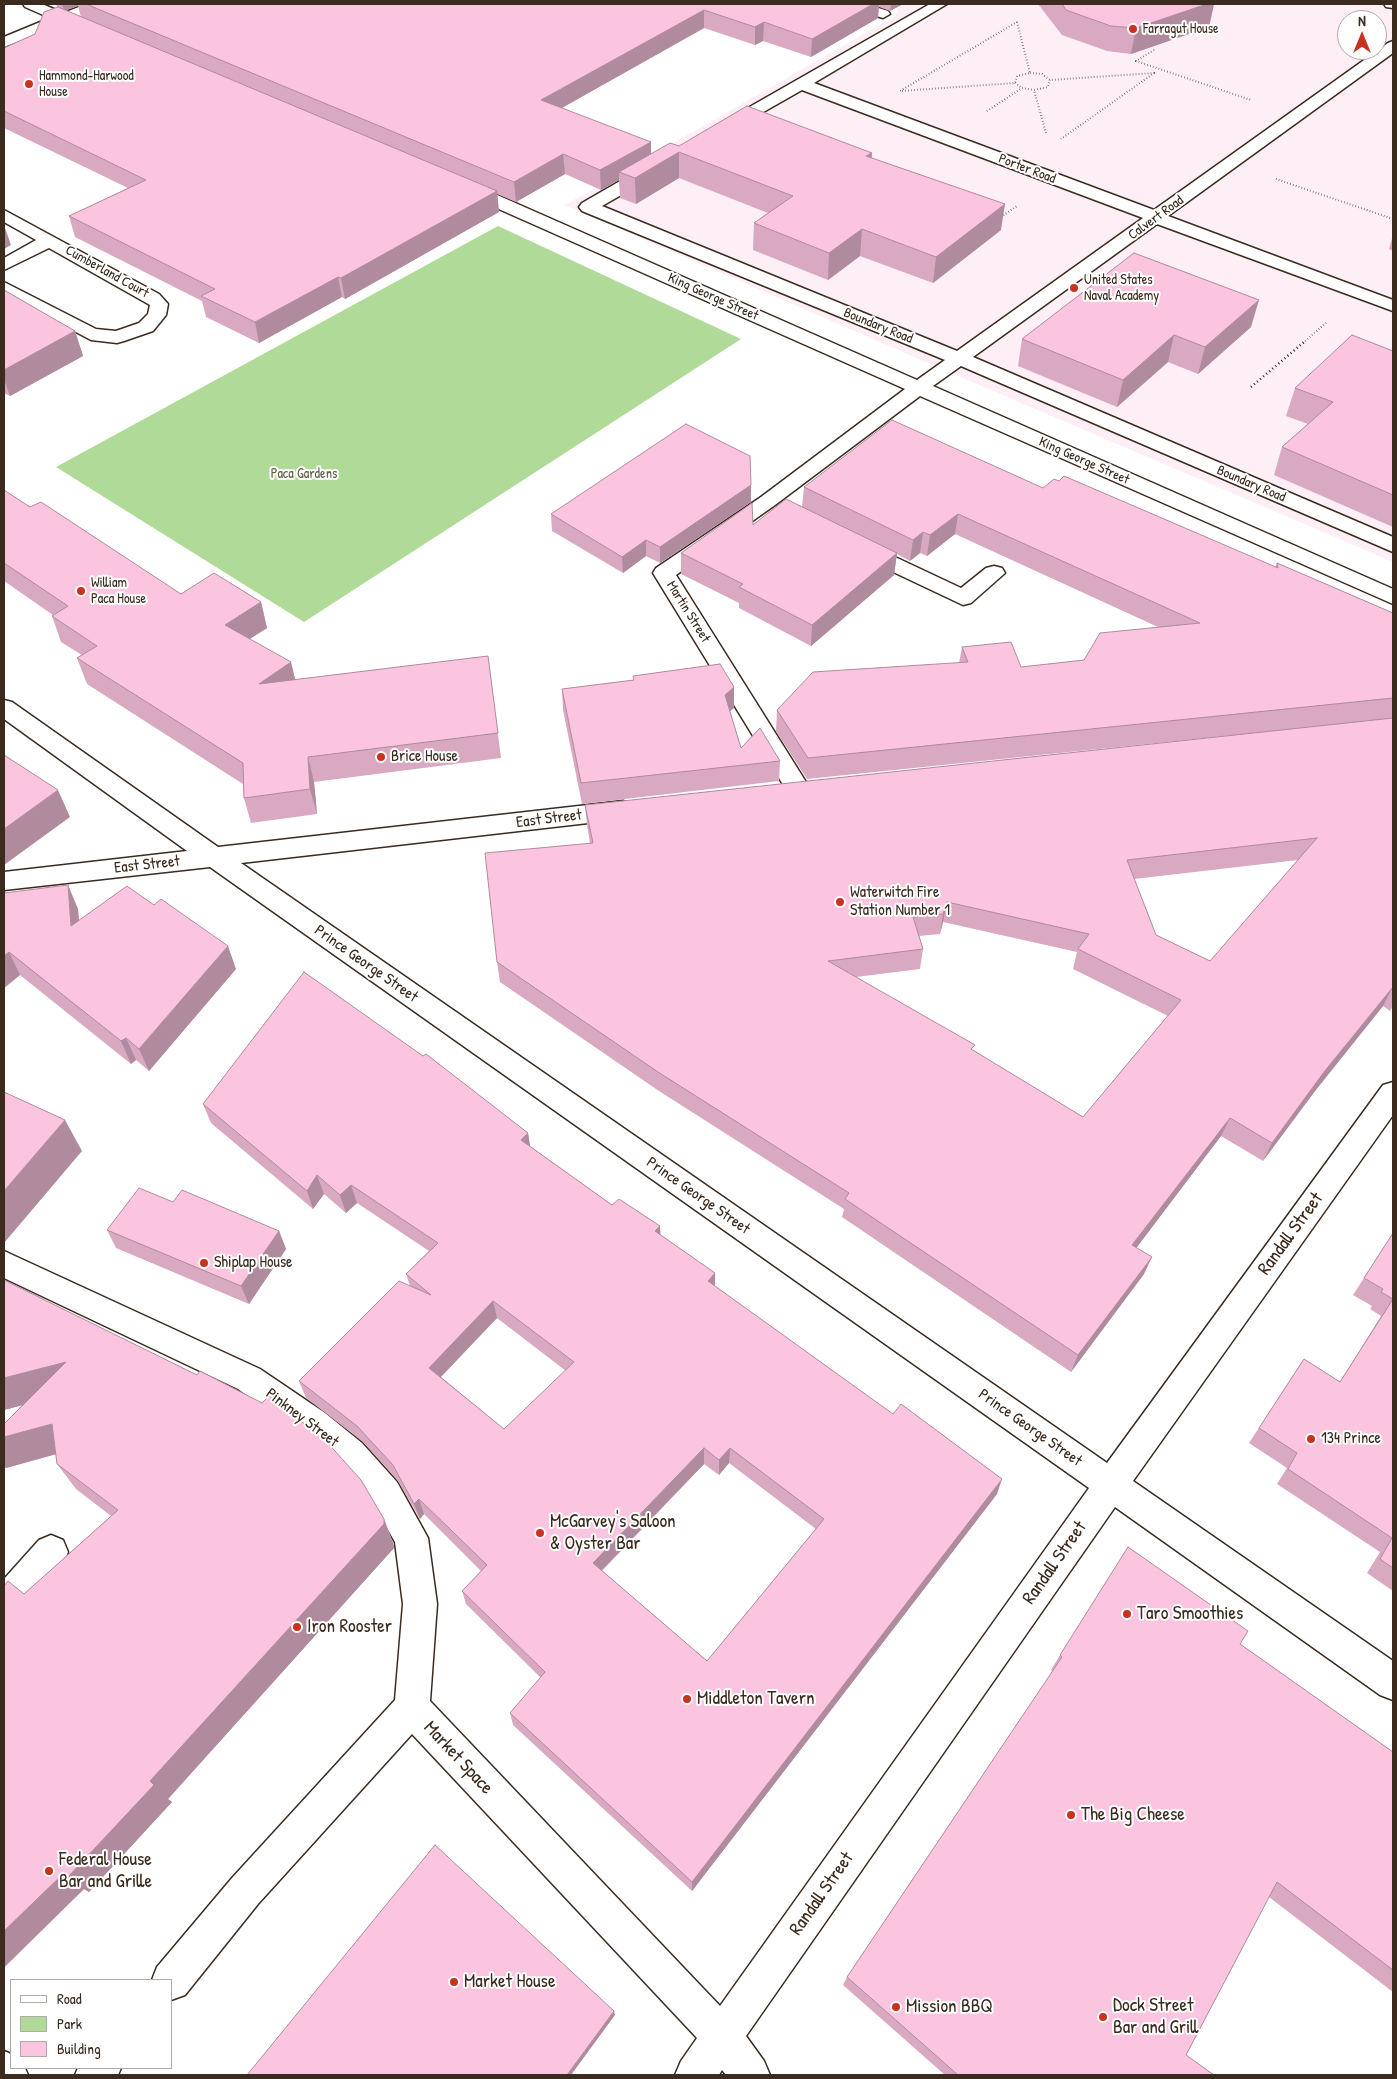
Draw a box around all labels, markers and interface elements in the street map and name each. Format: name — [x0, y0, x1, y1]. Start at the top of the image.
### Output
north arrow — [1337, 10, 1387, 60]
text: N — [1358, 11, 1366, 30]
place label: Farragut House — [1143, 21, 1219, 37]
marker: Farragut House — [1127, 23, 1139, 35]
place label: Hammond-Harwood House — [39, 68, 134, 100]
marker: Hammond-Harwood House — [23, 78, 35, 90]
street label: Porter Road — [996, 150, 1058, 188]
street label: Calvert Road — [1125, 192, 1187, 244]
street label: Cumberland Court — [62, 242, 152, 302]
street label: King George Street — [665, 270, 761, 324]
place label: United States Naval Academy — [1084, 272, 1159, 304]
marker: United States Naval Academy — [1068, 282, 1080, 294]
street label: Boundary Road — [841, 305, 915, 347]
street label: King George Street — [1036, 434, 1132, 488]
street label: Boundary Road — [1214, 462, 1288, 506]
park label: Paca Gardens — [271, 466, 337, 482]
place label: William Paca House — [91, 575, 146, 608]
street label: Martin Street — [663, 578, 713, 646]
marker: William Paca House — [75, 585, 87, 597]
place label: Brice House — [391, 747, 458, 767]
marker: Brice House — [375, 751, 387, 763]
street label: East Street — [515, 805, 583, 833]
street label: East Street — [113, 852, 181, 878]
place label: Waterwitch Fire Station Number 1 — [850, 883, 950, 921]
marker: Waterwitch Fire Station Number 1 — [834, 896, 846, 908]
street label: Prince George Street — [311, 921, 421, 1007]
street label: Prince George Street — [643, 1153, 753, 1239]
street label: Randall Street — [1253, 1188, 1329, 1280]
place label: Shiplap House — [214, 1253, 292, 1273]
marker: Shiplap House — [198, 1257, 210, 1269]
street label: Pinkney Street — [262, 1384, 342, 1452]
street label: Prince George Street — [975, 1385, 1085, 1471]
place label: 134 Prince — [1321, 1429, 1381, 1449]
marker: 134 Prince — [1305, 1433, 1317, 1445]
place label: McGarvey's Saloon & Oyster Bar — [550, 1511, 676, 1555]
street label: Randall Street — [1018, 1517, 1092, 1609]
marker: McGarvey's Saloon & Oyster Bar — [534, 1527, 546, 1539]
place label: Taro Smoothies — [1137, 1603, 1243, 1625]
marker: Taro Smoothies — [1121, 1608, 1133, 1620]
place label: Iron Rooster — [307, 1616, 392, 1638]
marker: Iron Rooster — [291, 1621, 303, 1633]
place label: Middleton Tavern — [697, 1688, 815, 1710]
marker: Middleton Tavern — [681, 1693, 693, 1705]
street label: Market Space — [418, 1717, 498, 1799]
place label: The Big Cheese — [1081, 1804, 1185, 1826]
marker: The Big Cheese — [1065, 1809, 1077, 1821]
street label: Randall Street — [785, 1848, 859, 1940]
place label: Federal House Bar and Grille — [59, 1849, 152, 1893]
marker: Federal House Bar and Grille — [43, 1865, 55, 1877]
place label: Market House — [464, 1971, 555, 1993]
marker: Market House — [448, 1976, 460, 1988]
legend — [10, 1979, 172, 2069]
text: Road — [57, 1988, 82, 2009]
place label: Dock Street Bar and Grill — [1113, 1995, 1198, 2039]
place label: Mission BBQ — [906, 1996, 993, 2018]
marker: Mission BBQ — [890, 2001, 902, 2013]
marker: Dock Street Bar and Grill — [1097, 2011, 1109, 2023]
text: Park — [57, 2013, 82, 2034]
text: Building — [57, 2038, 101, 2059]

